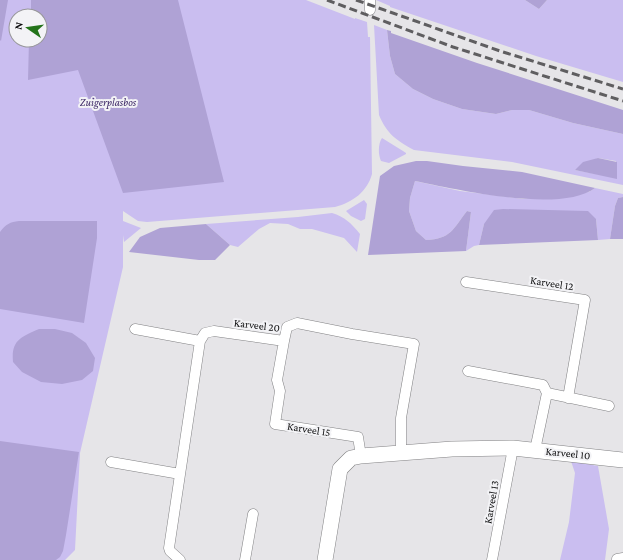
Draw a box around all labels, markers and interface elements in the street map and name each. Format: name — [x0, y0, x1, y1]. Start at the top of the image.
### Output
north arrow — [8, 8, 48, 48]
text: N — [12, 20, 25, 31]
park label: Zuigerplasbos — [80, 96, 137, 109]
street label: Karveel 12 — [529, 274, 575, 292]
street label: Karveel 20 — [233, 316, 281, 334]
street label: Karveel 15 — [286, 420, 332, 438]
street label: Karveel 10 — [545, 445, 591, 461]
street label: Karveel 13 — [481, 479, 501, 525]

